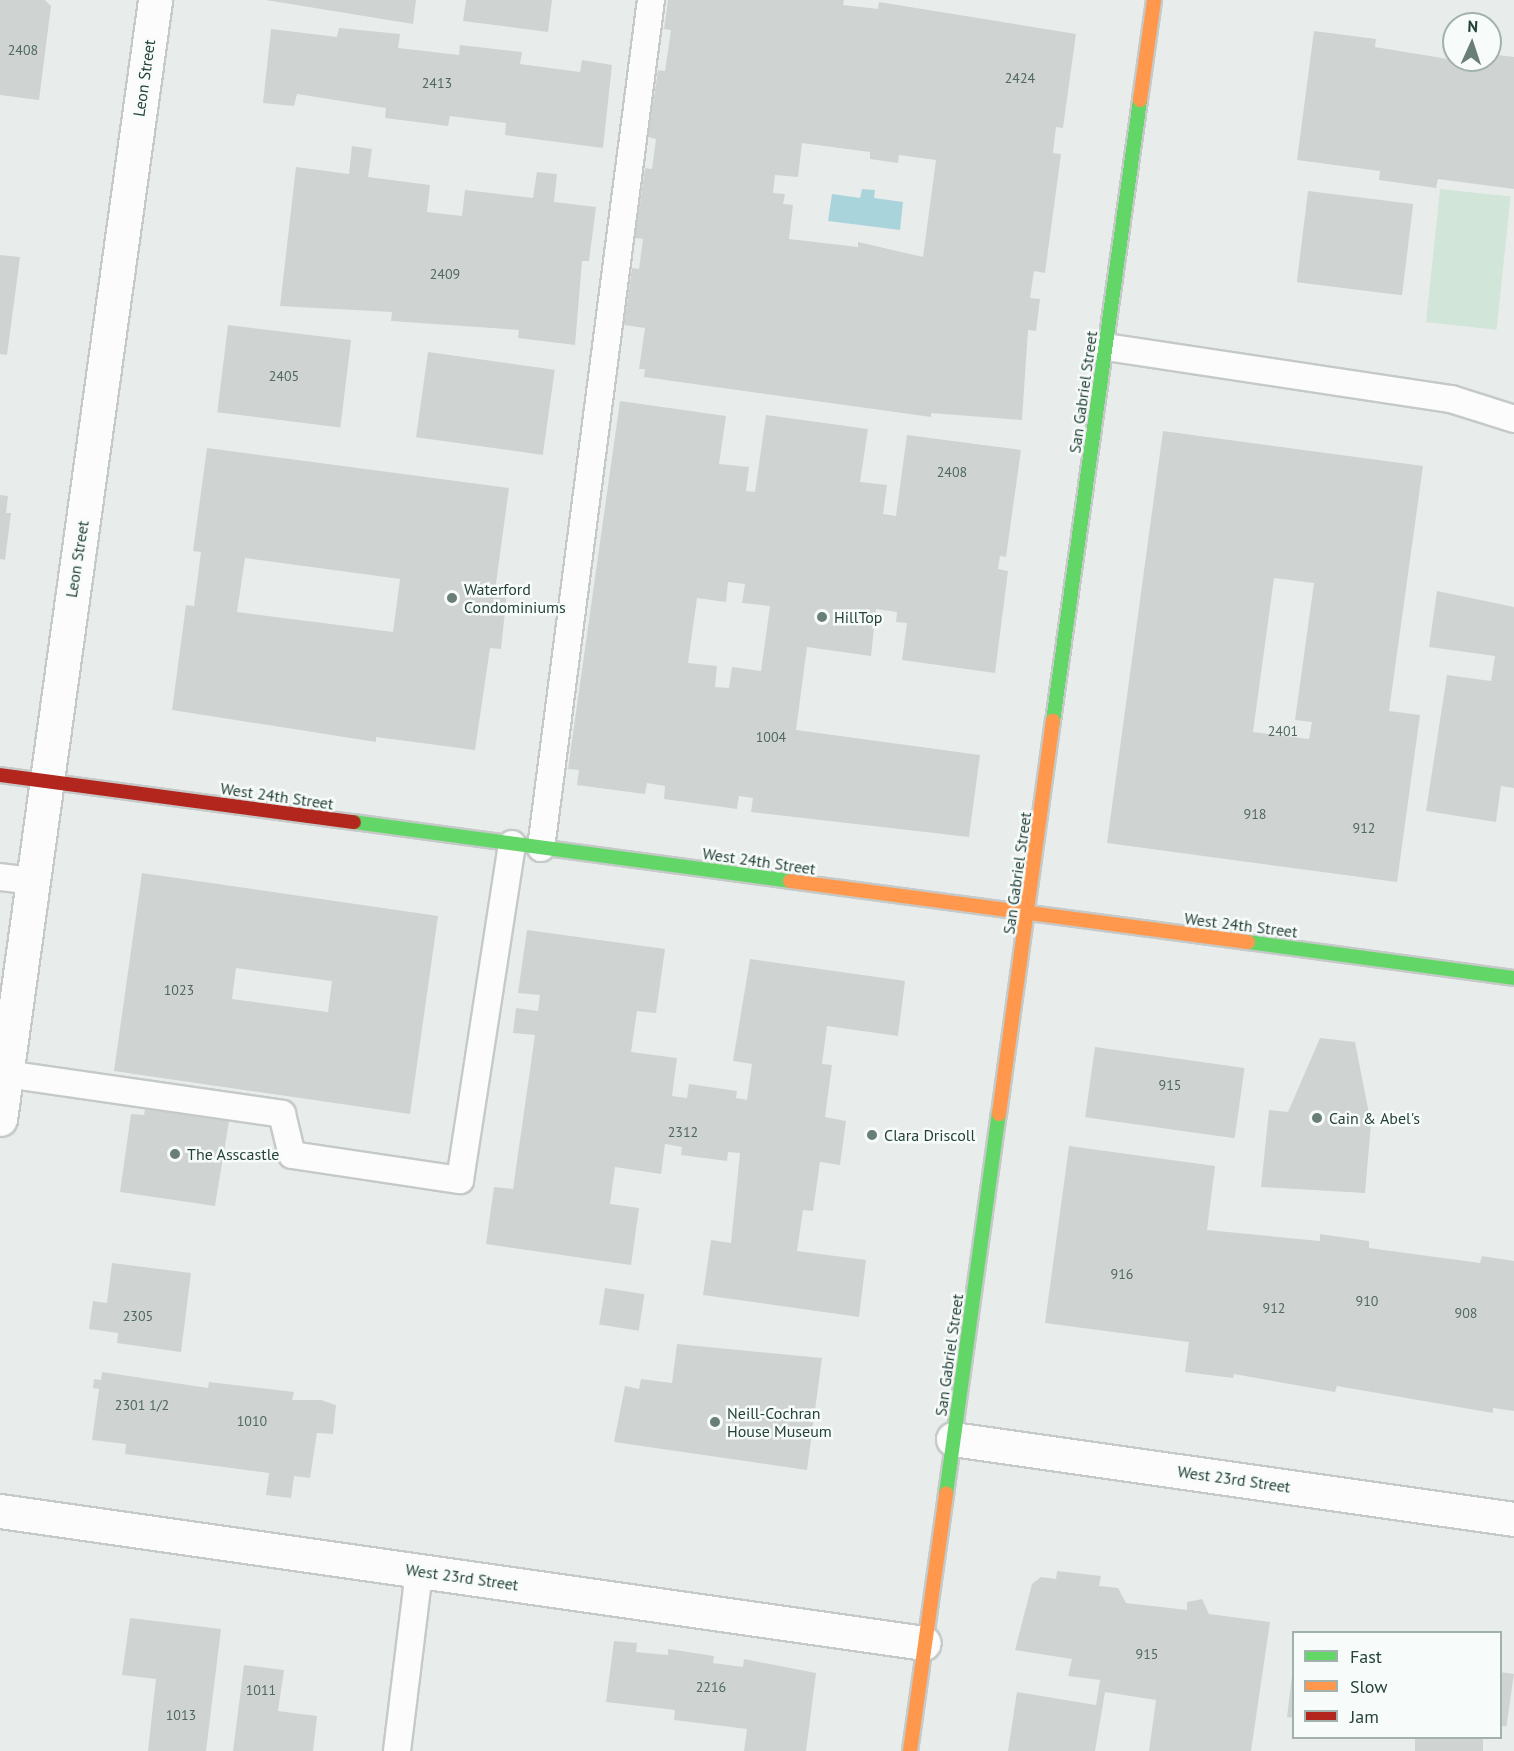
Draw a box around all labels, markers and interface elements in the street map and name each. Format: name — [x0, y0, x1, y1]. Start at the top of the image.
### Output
north arrow — [1442, 12, 1502, 72]
text: N — [1467, 16, 1479, 36]
street label: Leon Street — [129, 38, 159, 118]
house number: 2408 — [8, 42, 38, 58]
house number: 2424 — [1005, 70, 1035, 86]
house number: 2413 — [422, 75, 452, 91]
house number: 2409 — [430, 266, 460, 282]
street label: San Gabriel Street — [1065, 330, 1101, 454]
house number: 2405 — [269, 368, 299, 384]
house number: 2408 — [937, 464, 967, 480]
street label: Leon Street — [61, 519, 93, 599]
place label: Waterford Condominiums — [464, 579, 566, 617]
marker: Waterford Condominiums — [445, 591, 459, 605]
place label: HillTop — [834, 607, 882, 627]
marker: HillTop — [815, 610, 829, 624]
house number: 2401 — [1268, 723, 1298, 739]
house number: 1004 — [756, 729, 786, 745]
street label: West 24th Street — [219, 779, 335, 813]
house number: 918 — [1244, 806, 1266, 822]
street label: San Gabriel Street — [999, 811, 1035, 935]
house number: 912 — [1353, 820, 1375, 836]
street label: West 24th Street — [701, 844, 817, 878]
street label: West 24th Street — [1183, 909, 1299, 941]
house number: 1023 — [164, 982, 194, 998]
house number: 915 — [1159, 1077, 1181, 1093]
place label: Cain & Abel's — [1329, 1108, 1420, 1128]
marker: Cain & Abel's — [1310, 1111, 1324, 1125]
house number: 2312 — [668, 1124, 698, 1140]
place label: Clara Driscoll — [884, 1125, 975, 1145]
marker: Clara Driscoll — [865, 1128, 879, 1142]
place label: The Asscastle — [187, 1144, 280, 1164]
marker: The Asscastle — [168, 1147, 182, 1161]
house number: 916 — [1111, 1266, 1133, 1282]
street label: San Gabriel Street — [931, 1293, 967, 1417]
house number: 910 — [1356, 1293, 1378, 1309]
house number: 912 — [1263, 1300, 1285, 1316]
house number: 908 — [1455, 1305, 1477, 1321]
house number: 2305 — [123, 1308, 153, 1324]
house number: 2301 1/2 — [115, 1397, 169, 1413]
place label: Neill-Cochran House Museum — [727, 1403, 832, 1441]
house number: 1010 — [237, 1413, 267, 1429]
marker: Neill-Cochran House Museum — [708, 1415, 722, 1429]
street label: West 23rd Street — [1176, 1462, 1292, 1496]
street label: West 23rd Street — [404, 1560, 520, 1594]
legend — [1292, 1631, 1502, 1739]
text: Fast — [1350, 1645, 1382, 1668]
house number: 915 — [1136, 1646, 1158, 1662]
text: Slow — [1350, 1675, 1388, 1698]
house number: 2216 — [696, 1679, 726, 1695]
house number: 1011 — [246, 1682, 276, 1698]
text: Jam — [1350, 1705, 1379, 1728]
house number: 1013 — [166, 1707, 196, 1723]

